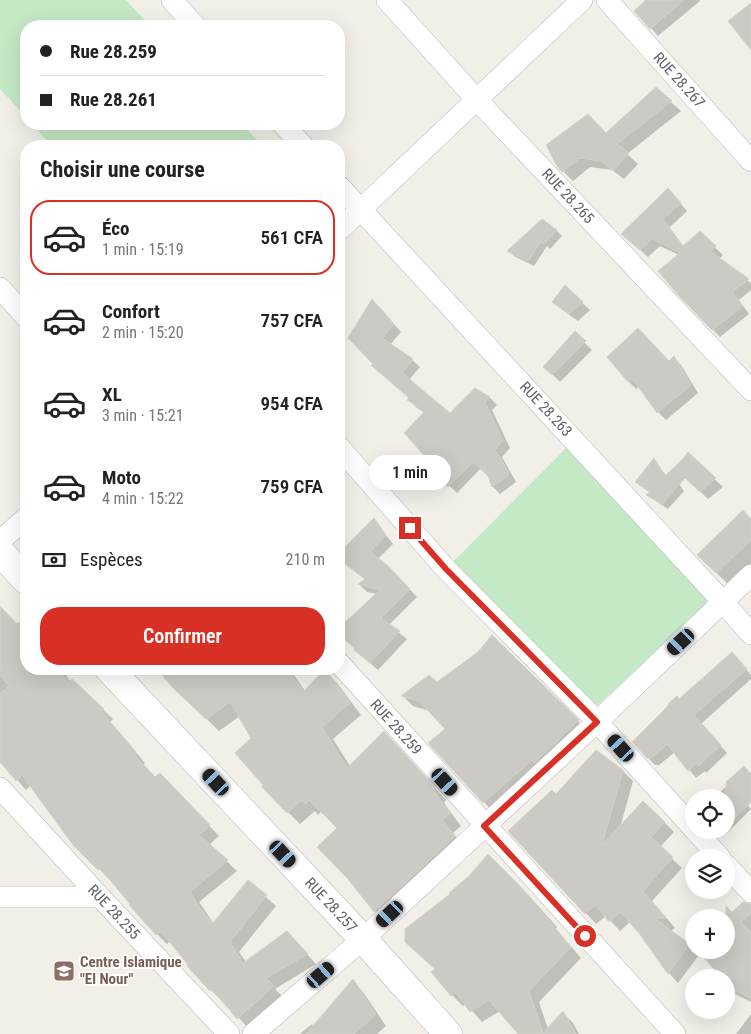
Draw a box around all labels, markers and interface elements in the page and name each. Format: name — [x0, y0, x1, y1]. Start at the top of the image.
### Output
text: Rue 28.259 — [70, 40, 157, 63]
street label: RUE 28.267 — [649, 49, 709, 111]
text: Rue 28.261 — [70, 88, 157, 111]
text: Choisir une course — [40, 157, 205, 182]
street label: RUE 28.265 — [538, 165, 598, 227]
icon: car — [42, 215, 87, 260]
text: Éco — [102, 217, 129, 240]
text: 561 CFA — [261, 226, 323, 249]
text: 1 min · 15:19 — [102, 240, 184, 259]
icon: car — [42, 298, 87, 343]
text: Confort — [102, 300, 160, 323]
text: 757 CFA — [261, 309, 323, 332]
text: 2 min · 15:20 — [102, 323, 184, 342]
street label: RUE 28.263 — [516, 378, 576, 440]
icon: car — [42, 381, 87, 426]
text: XL — [102, 383, 122, 406]
text: 954 CFA — [261, 392, 323, 415]
text: 3 min · 15:21 — [102, 406, 184, 425]
callout: 1 min — [369, 456, 451, 490]
text: 1 min — [392, 463, 428, 482]
icon: car — [42, 464, 87, 509]
text: Moto — [102, 466, 141, 489]
text: 759 CFA — [261, 475, 323, 498]
text: 4 min · 15:22 — [102, 489, 184, 508]
route end — [399, 517, 421, 539]
icon: cash — [40, 546, 68, 574]
text: Espèces — [80, 548, 143, 571]
text: 210 m — [286, 550, 325, 569]
button: Confirmer — [40, 607, 325, 665]
car — [664, 626, 697, 658]
street label: RUE 28.259 — [366, 696, 426, 758]
car — [605, 732, 636, 764]
car — [200, 766, 231, 798]
car — [429, 766, 460, 798]
map controls — [685, 789, 735, 1019]
button: locate — [685, 789, 735, 839]
car — [267, 838, 298, 870]
button: layers — [685, 849, 735, 899]
street label: RUE 28.257 — [301, 874, 361, 936]
street label: RUE 28.255 — [84, 881, 144, 943]
car — [373, 898, 406, 930]
button: + — [685, 909, 735, 959]
route start — [574, 925, 596, 947]
place label: Centre Islamique "El Nour" — [80, 953, 182, 988]
school or university icon: Centre Islamique "El Nour" — [52, 959, 76, 983]
car — [304, 959, 337, 991]
button: − — [685, 969, 735, 1019]

